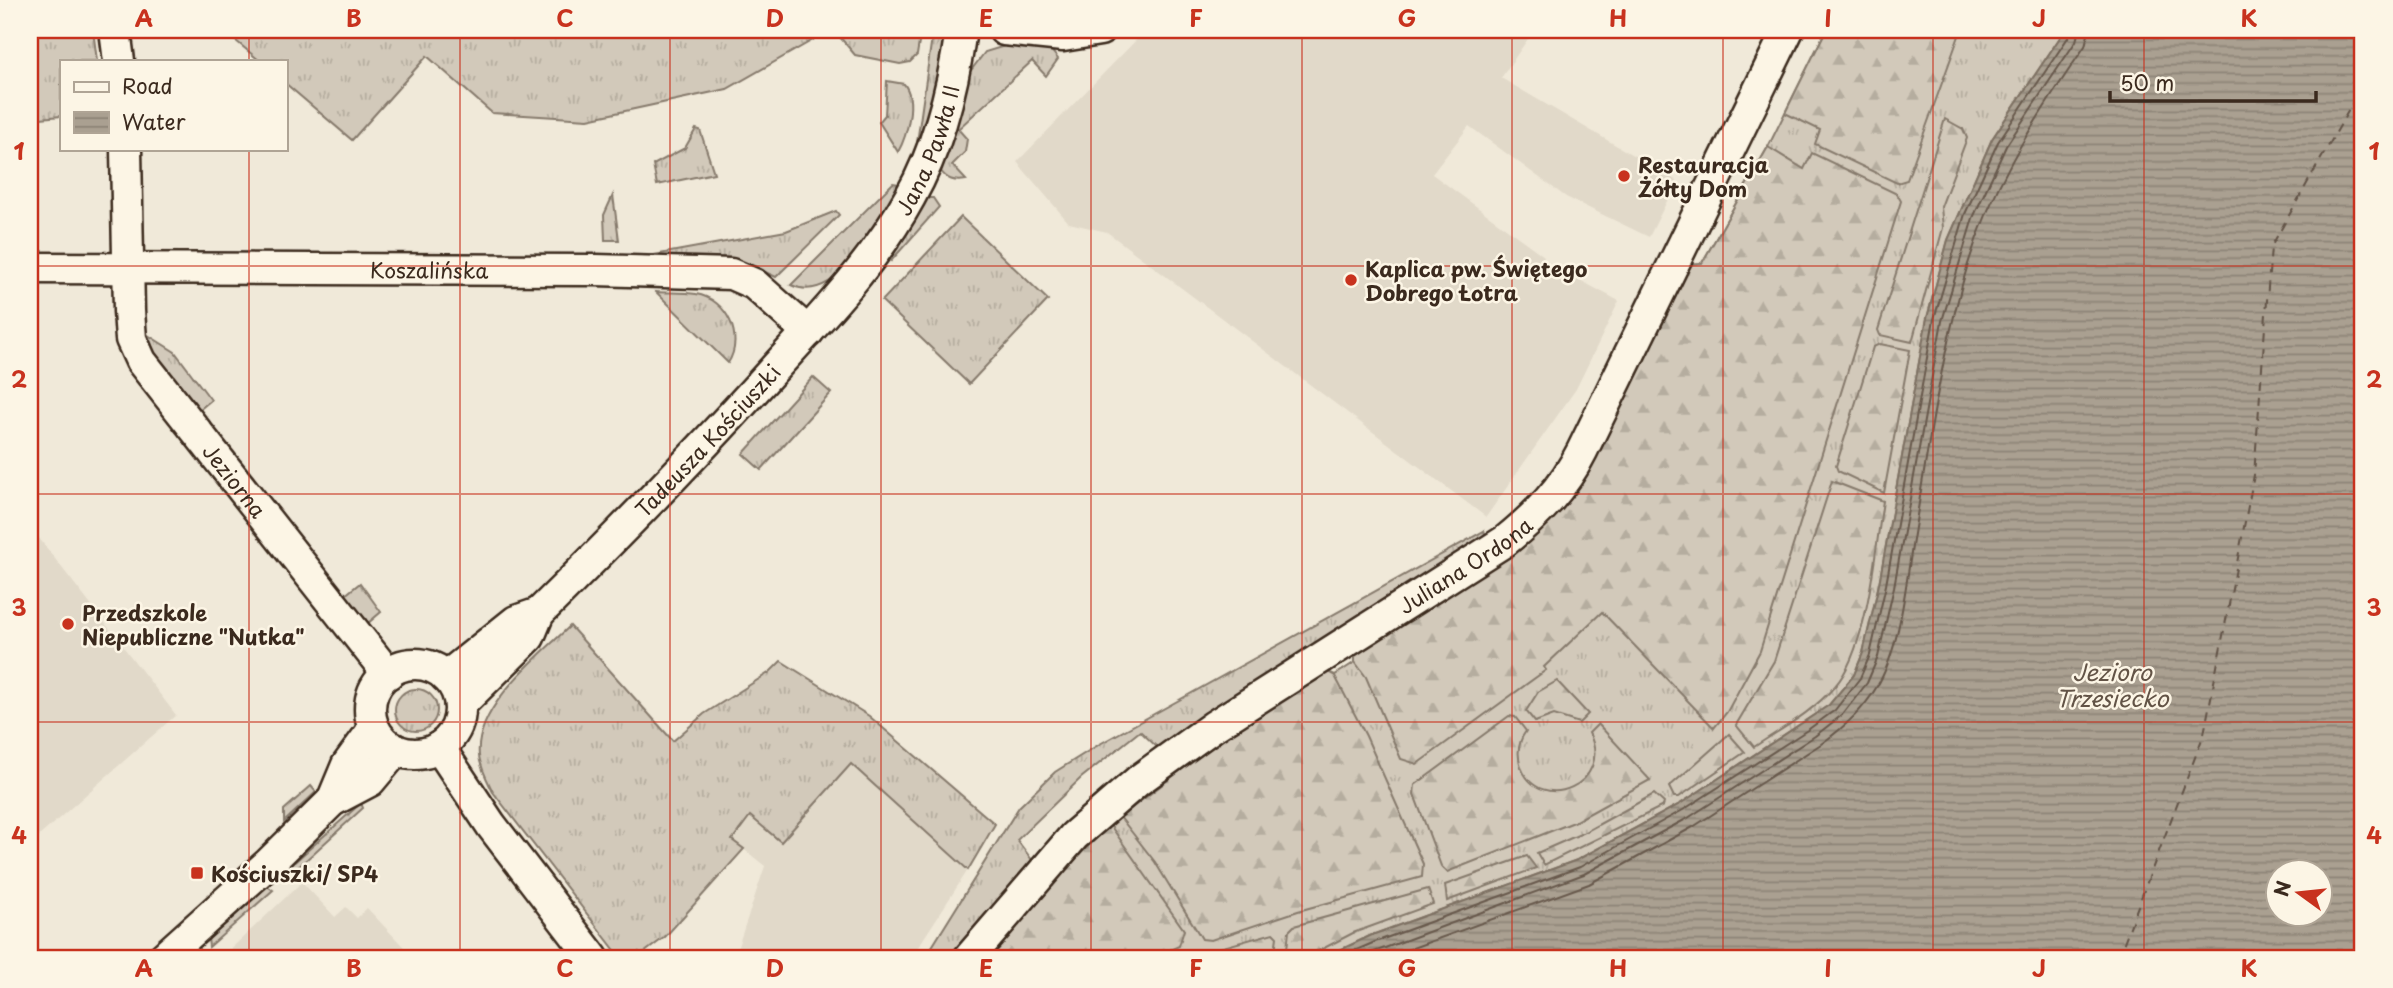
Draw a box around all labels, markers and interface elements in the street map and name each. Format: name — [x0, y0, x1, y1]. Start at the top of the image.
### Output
text: A — [135, 0, 153, 35]
text: B — [346, 0, 362, 35]
text: C — [556, 0, 574, 35]
text: D — [766, 0, 784, 35]
text: E — [979, 0, 993, 35]
text: F — [1189, 0, 1203, 35]
text: G — [1398, 0, 1416, 35]
text: H — [1609, 0, 1627, 35]
text: I — [1824, 0, 1832, 35]
text: J — [2032, 0, 2046, 35]
text: K — [2241, 0, 2258, 35]
legend — [60, 60, 287, 150]
scale bar — [2110, 60, 2316, 104]
text: 50 m — [2120, 66, 2174, 98]
text: Road — [122, 69, 173, 101]
street label: Jana Pawła II — [887, 82, 967, 221]
text: Water — [122, 105, 186, 137]
text: 1 — [14, 133, 25, 168]
text: 1 — [2369, 133, 2380, 168]
place label: Restauracja Żółty Dom — [1638, 148, 1769, 204]
marker: Restauracja Żółty Dom — [1616, 168, 1632, 184]
place label: Kaplica pw. Świętego Dobrego Łotra — [1365, 252, 1588, 308]
street label: Koszalińska — [370, 253, 488, 286]
marker: Kaplica pw. Świętego Dobrego Łotra — [1343, 272, 1359, 288]
street label: Tadeusza Kościuszki — [627, 357, 787, 524]
text: 2 — [11, 361, 27, 396]
text: 2 — [2366, 361, 2382, 396]
street label: Jeziorna — [196, 436, 275, 525]
street label: Juliana Ordona — [1392, 509, 1539, 621]
text: 3 — [11, 589, 27, 624]
text: 3 — [2366, 589, 2382, 624]
place label: Przedszkole Niepubliczne "Nutka" — [82, 596, 305, 652]
marker: Przedszkole Niepubliczne "Nutka" — [60, 616, 76, 632]
water label: Jezioro Trzesiecko — [2056, 654, 2169, 715]
text: 4 — [11, 817, 27, 852]
text: 4 — [2366, 817, 2382, 852]
place label: Kościuszki/ SP4 — [211, 857, 378, 889]
north arrow — [2264, 858, 2334, 928]
marker: Kościuszki/ SP4 — [189, 865, 205, 881]
text: N — [2266, 877, 2297, 899]
text: A — [135, 950, 153, 985]
text: B — [346, 950, 362, 985]
text: C — [556, 950, 574, 985]
text: D — [766, 950, 784, 985]
text: E — [979, 950, 993, 985]
text: F — [1189, 950, 1203, 985]
text: G — [1398, 950, 1416, 985]
text: H — [1609, 950, 1627, 985]
text: I — [1824, 950, 1832, 985]
text: J — [2032, 950, 2046, 985]
text: K — [2241, 950, 2258, 985]

